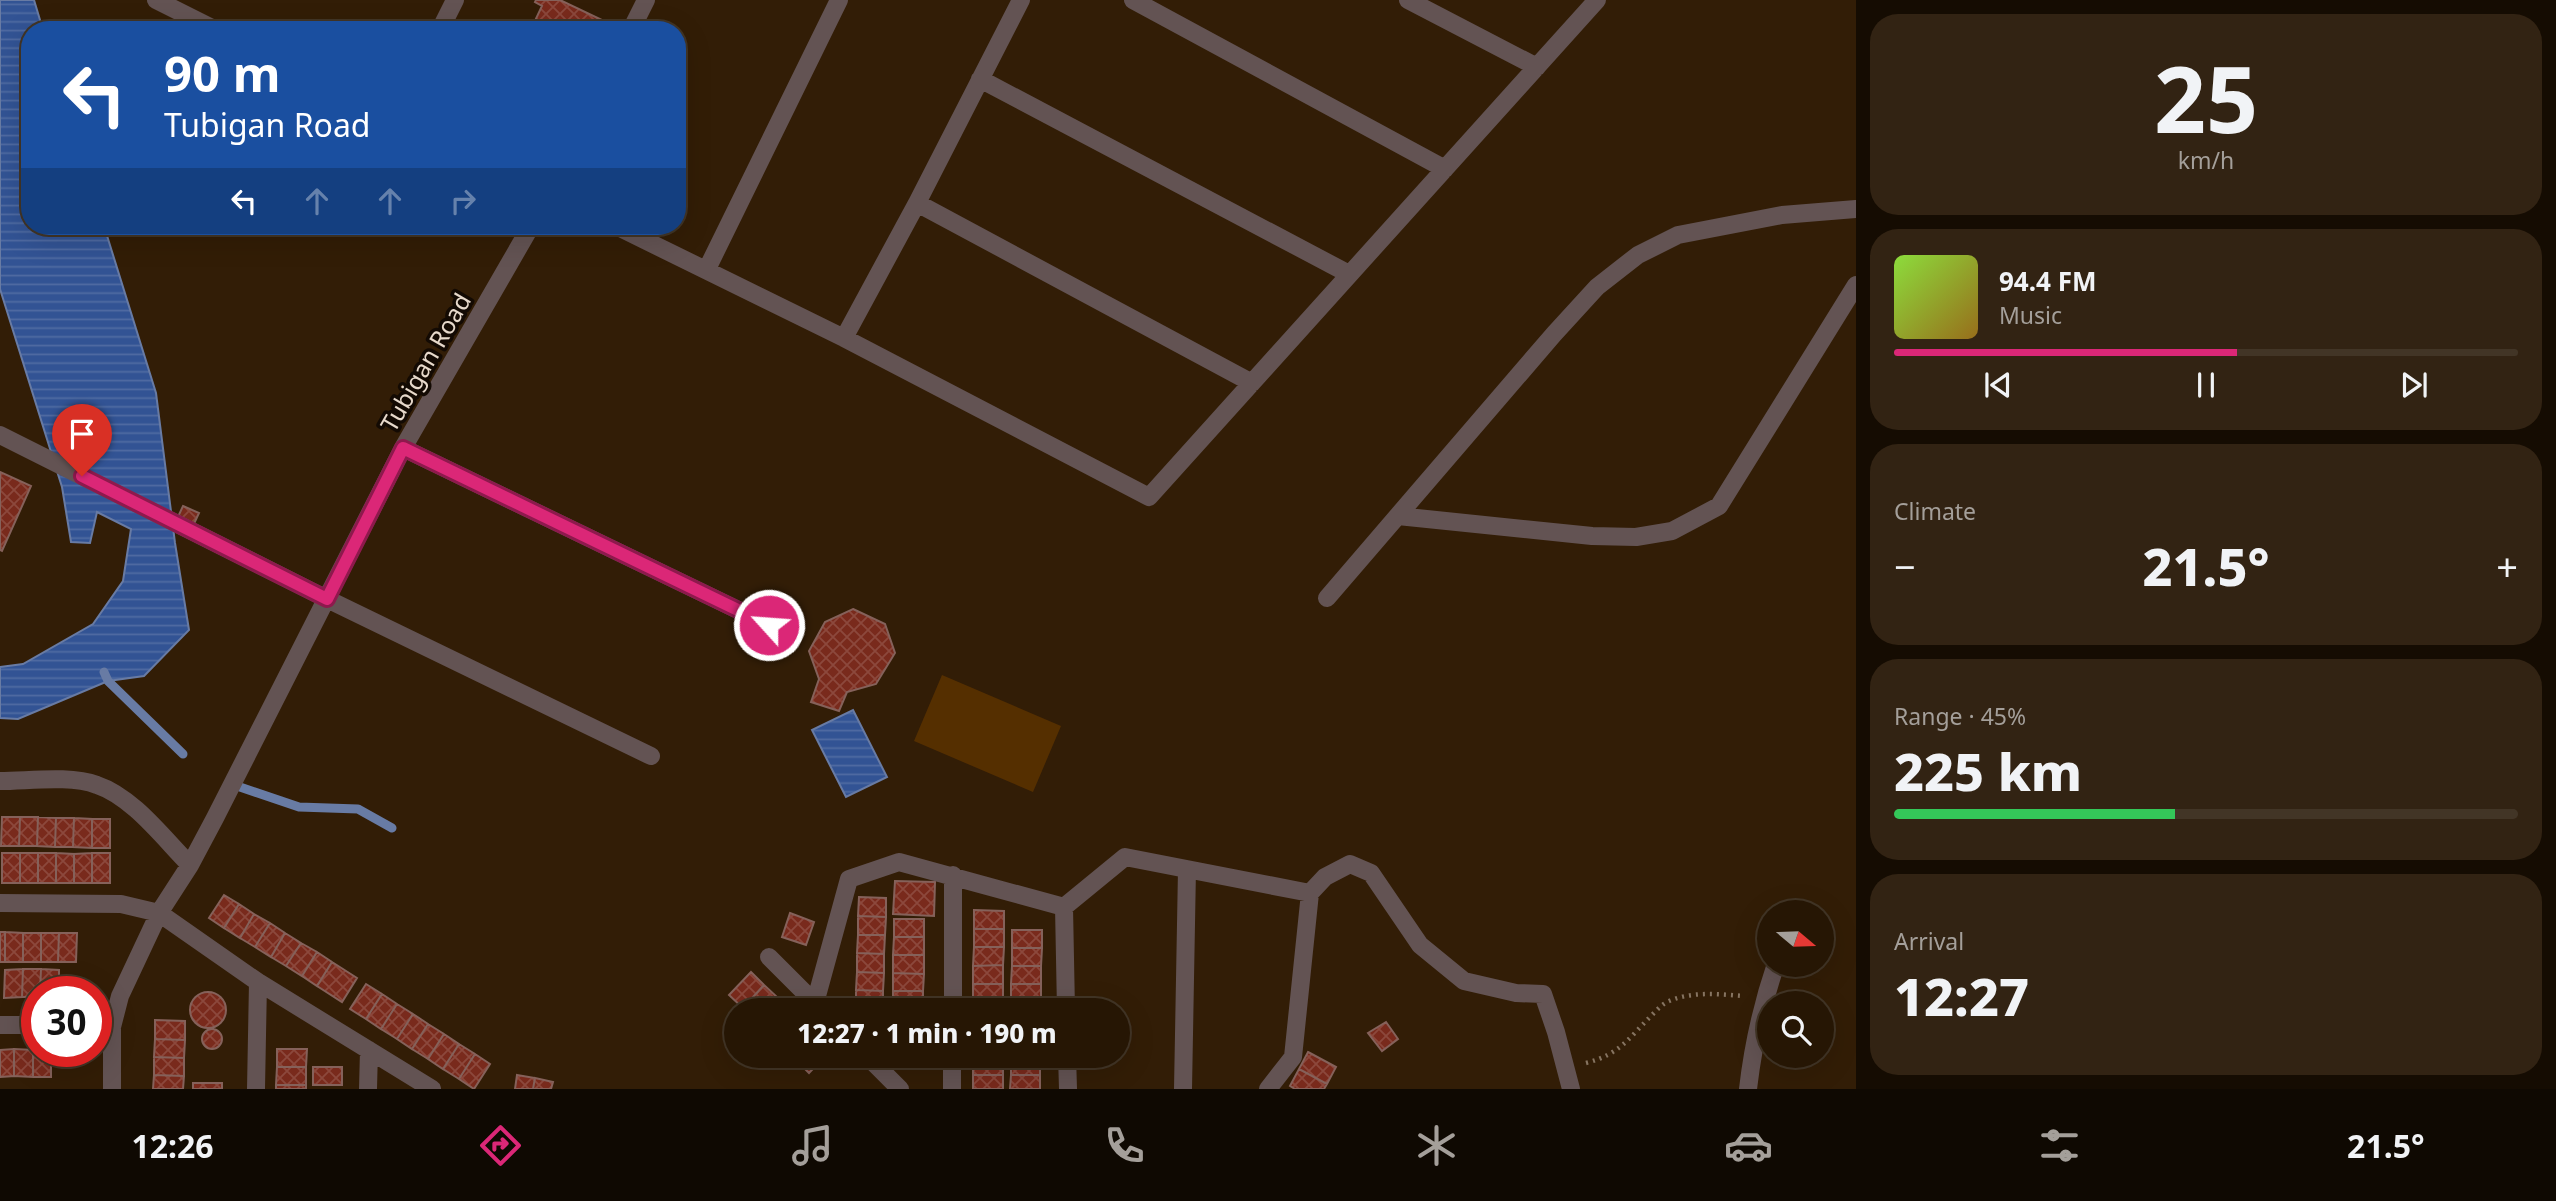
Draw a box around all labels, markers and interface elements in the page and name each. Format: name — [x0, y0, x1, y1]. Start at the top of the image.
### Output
text: 25 — [2154, 36, 2258, 160]
text: 90 m — [164, 40, 281, 106]
icon: left — [49, 49, 140, 140]
text: Tubigan Road — [164, 103, 371, 146]
text: km/h — [2178, 144, 2234, 176]
icon: left — [225, 182, 263, 220]
icon: ahead — [298, 182, 336, 220]
icon: ahead — [371, 182, 409, 220]
icon: right — [444, 182, 482, 220]
text: 94.4 FM — [1999, 263, 2096, 299]
street label: Tubigan Road — [372, 287, 478, 437]
text: Music — [1999, 299, 2062, 331]
icon: previous — [1979, 366, 2017, 404]
icon: pause — [2187, 366, 2225, 404]
icon: next — [2395, 366, 2433, 404]
pin — [52, 404, 112, 476]
icon: arrive — [63, 415, 101, 453]
text: Climate — [1894, 495, 1976, 527]
text: 21.5° — [2143, 530, 2269, 601]
text: − — [1894, 540, 1916, 592]
text: + — [2496, 540, 2518, 592]
position arrow — [732, 588, 806, 662]
text: Range · 45% — [1894, 700, 2026, 732]
text: 225 km — [1894, 735, 2082, 806]
north arrow — [1757, 900, 1834, 976]
map controls — [1757, 900, 1834, 1068]
text: Arrival — [1894, 925, 1964, 957]
text: 12:27 — [1894, 960, 2029, 1031]
speed limit sign: 30 — [21, 976, 112, 1067]
button: search — [1757, 991, 1834, 1068]
text: 12:27 · 1 min · 190 m — [797, 1015, 1057, 1051]
icon: directions — [476, 1121, 525, 1170]
icon: music — [788, 1121, 837, 1170]
icon: phone — [1100, 1121, 1149, 1170]
icon: climate — [1412, 1121, 1461, 1170]
icon: car — [1724, 1121, 1773, 1170]
icon: filters — [2035, 1121, 2084, 1170]
text: 12:26 — [131, 1124, 214, 1167]
text: 21.5° — [2347, 1124, 2425, 1167]

